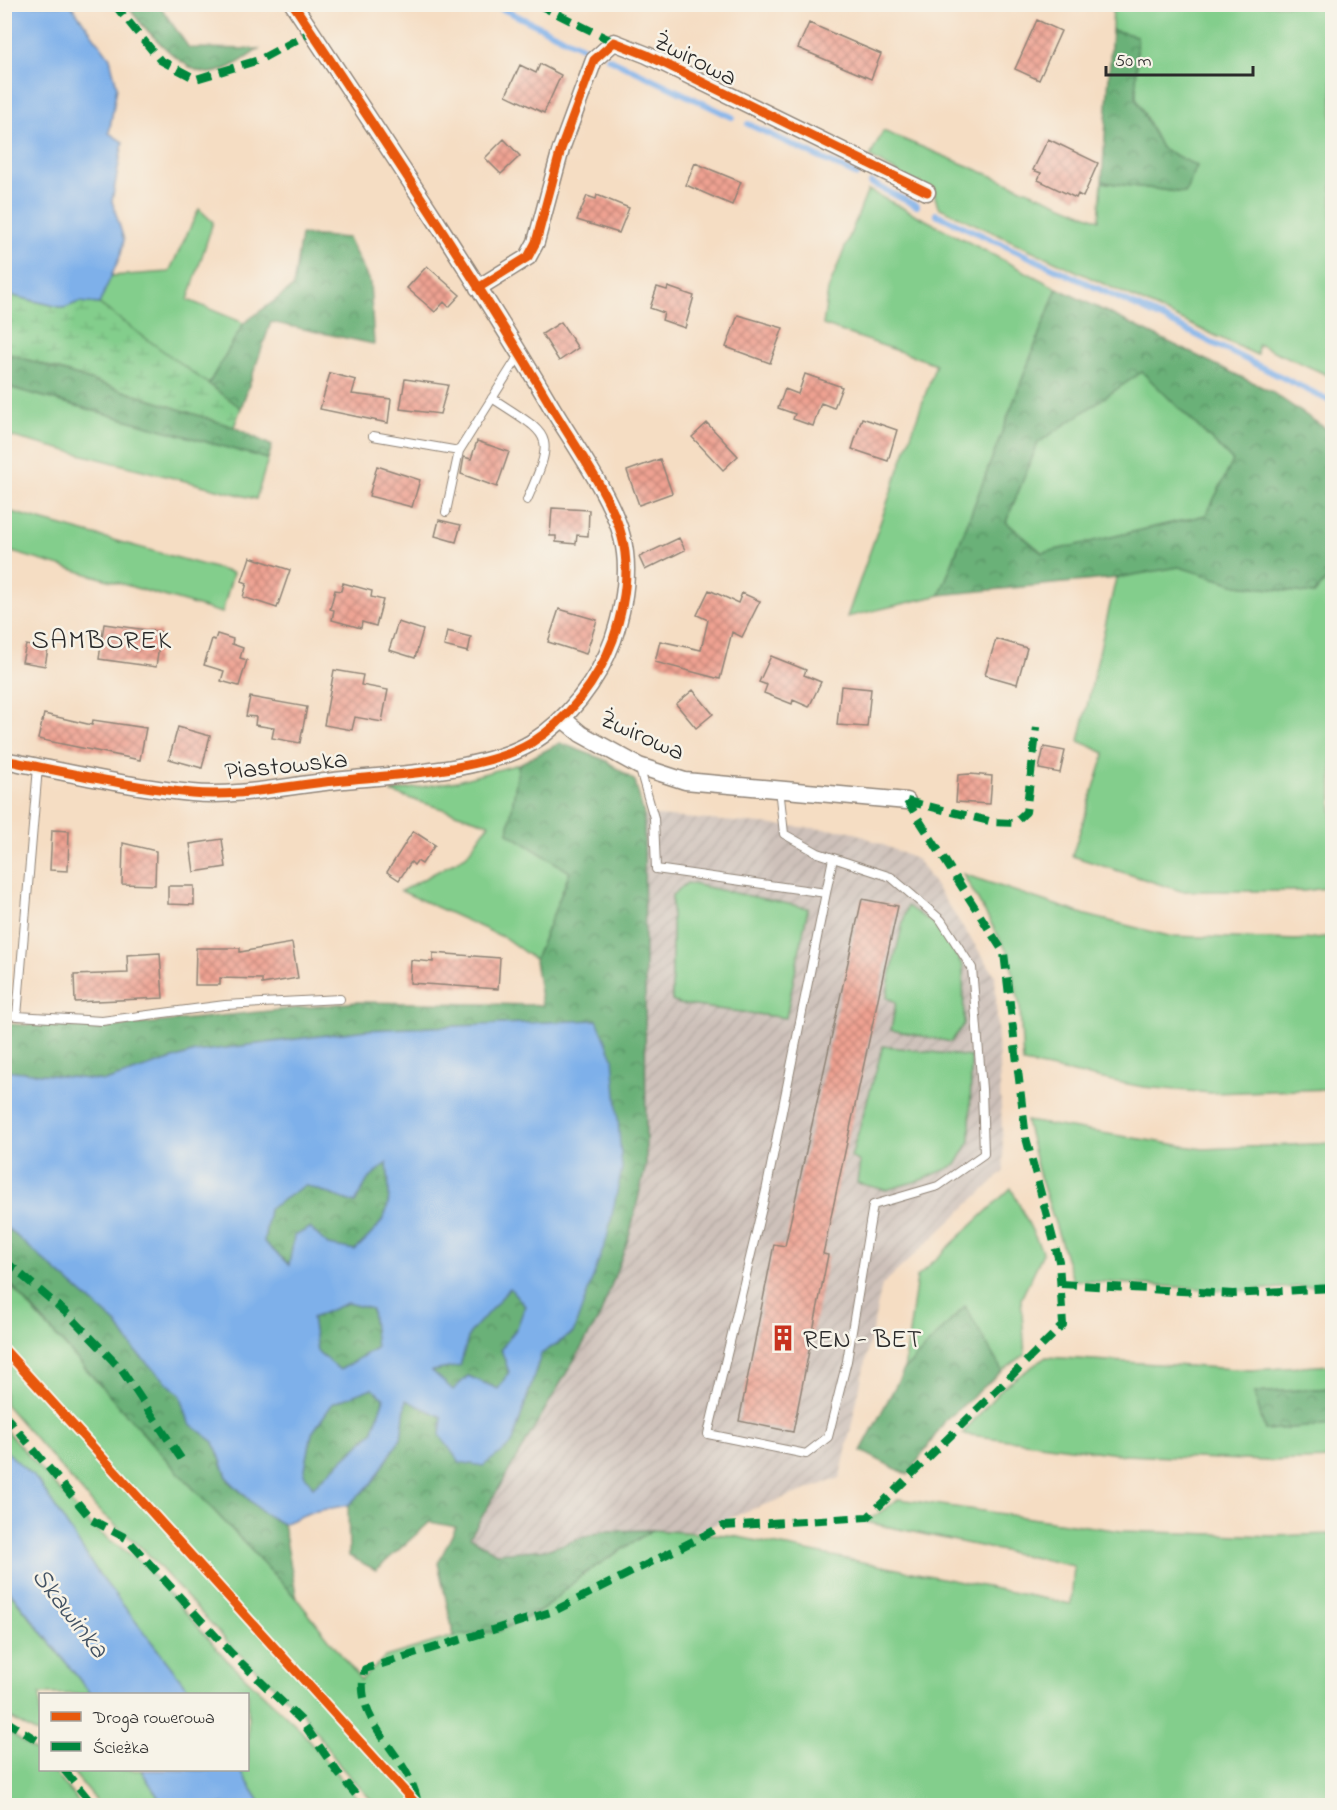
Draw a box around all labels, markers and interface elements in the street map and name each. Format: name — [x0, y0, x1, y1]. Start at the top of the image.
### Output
street label: Żwirowa — [646, 23, 743, 98]
scale bar — [1106, 39, 1253, 77]
text: 50 m — [1115, 49, 1152, 75]
district label: SAMBOREK — [31, 622, 173, 661]
street label: Żwirowa — [593, 701, 690, 772]
street label: Piastowska — [223, 742, 350, 792]
place label: REN - BET — [803, 1322, 922, 1360]
building icon: REN - BET — [768, 1323, 798, 1353]
water label: Skawinka — [21, 1560, 117, 1668]
legend — [39, 1693, 249, 1771]
text: Droga rowerowa — [92, 1706, 215, 1733]
text: Ścieżka — [93, 1736, 149, 1762]

